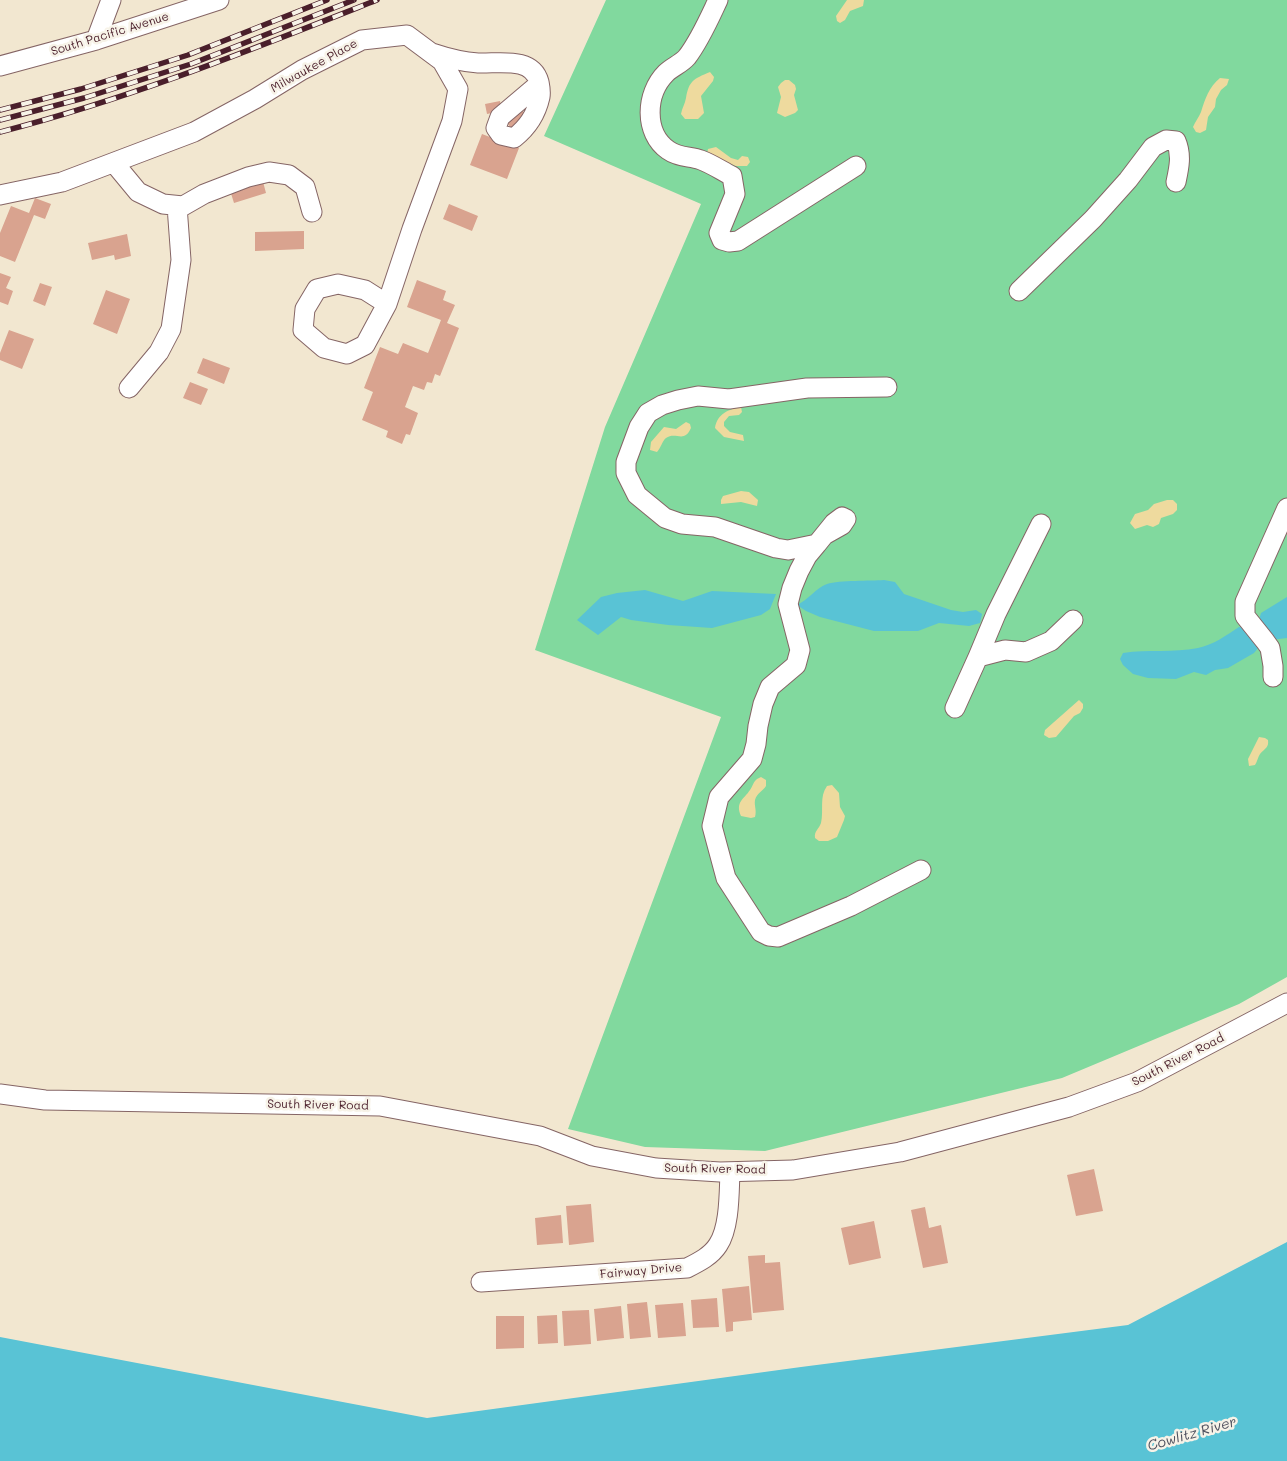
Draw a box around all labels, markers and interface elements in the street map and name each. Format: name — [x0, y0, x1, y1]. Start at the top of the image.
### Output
street label: South Pacific Avenue — [49, 9, 171, 59]
street label: Milwaukee Place — [268, 36, 360, 96]
street label: South River Road — [1130, 1031, 1226, 1089]
street label: South River Road — [267, 1097, 369, 1113]
street label: South River Road — [664, 1161, 766, 1177]
street label: Fairway Drive — [599, 1260, 683, 1282]
water label: Cowlitz River — [1146, 1413, 1238, 1455]

